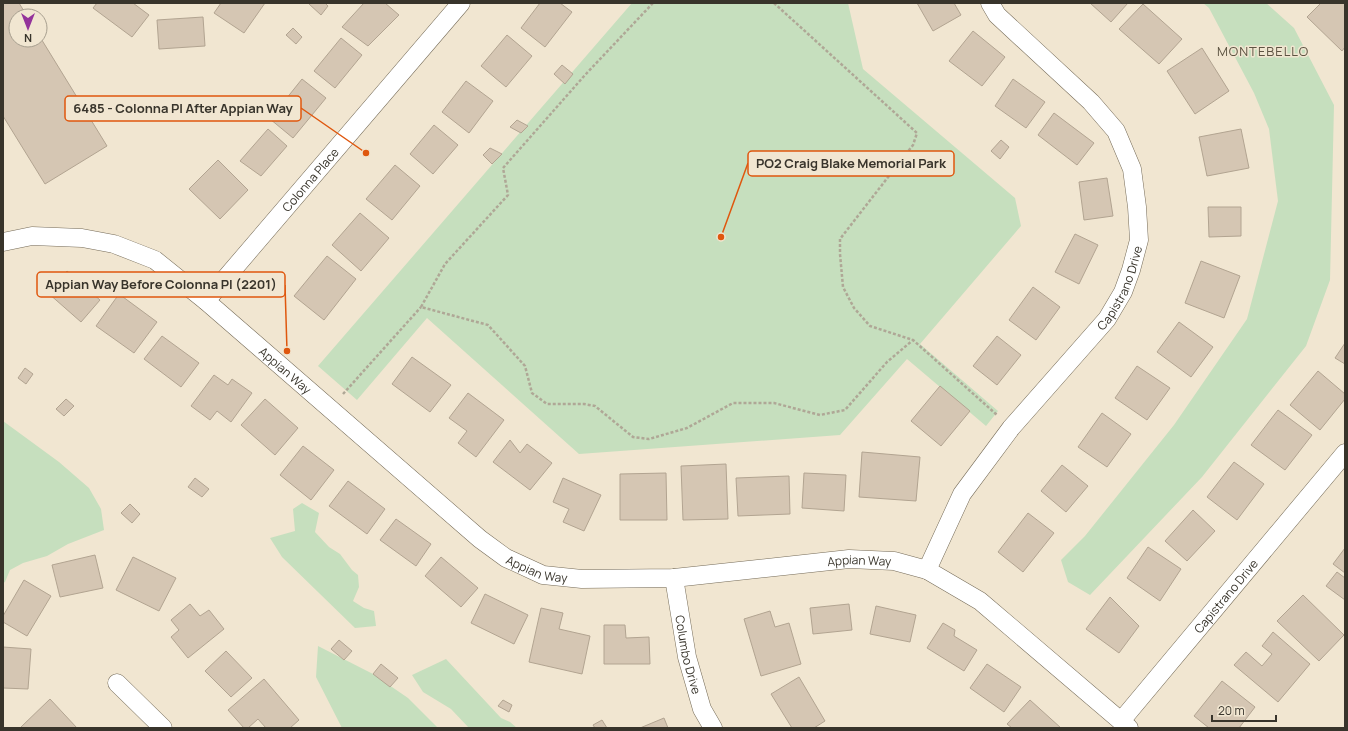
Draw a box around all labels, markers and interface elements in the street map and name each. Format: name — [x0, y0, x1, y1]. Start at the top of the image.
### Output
north arrow — [8, 8, 48, 48]
text: N — [24, 31, 32, 46]
district label: MONTEBELLO — [1217, 42, 1309, 60]
callout: 6485 - Colonna Pl After Appian Way — [65, 96, 301, 121]
text: 6485 - Colonna Pl After Appian Way — [73, 99, 294, 117]
street label: Colonna Place — [278, 144, 342, 215]
callout: PO2 Craig Blake Memorial Park — [748, 151, 954, 176]
text: PO2 Craig Blake Memorial Park — [756, 154, 947, 172]
street label: Capistrano Drive — [1093, 244, 1146, 334]
callout: Appian Way Before Colonna Pl (2201) — [37, 272, 285, 297]
text: Appian Way Before Colonna Pl (2201) — [45, 275, 277, 293]
street label: Appian Way — [256, 343, 316, 398]
street label: Appian Way — [503, 551, 569, 586]
street label: Appian Way — [826, 551, 892, 570]
street label: Capistrano Drive — [1190, 555, 1261, 637]
street label: Columbo Drive — [672, 614, 706, 696]
scale bar — [1212, 697, 1276, 723]
text: 20 m — [1218, 702, 1245, 719]

